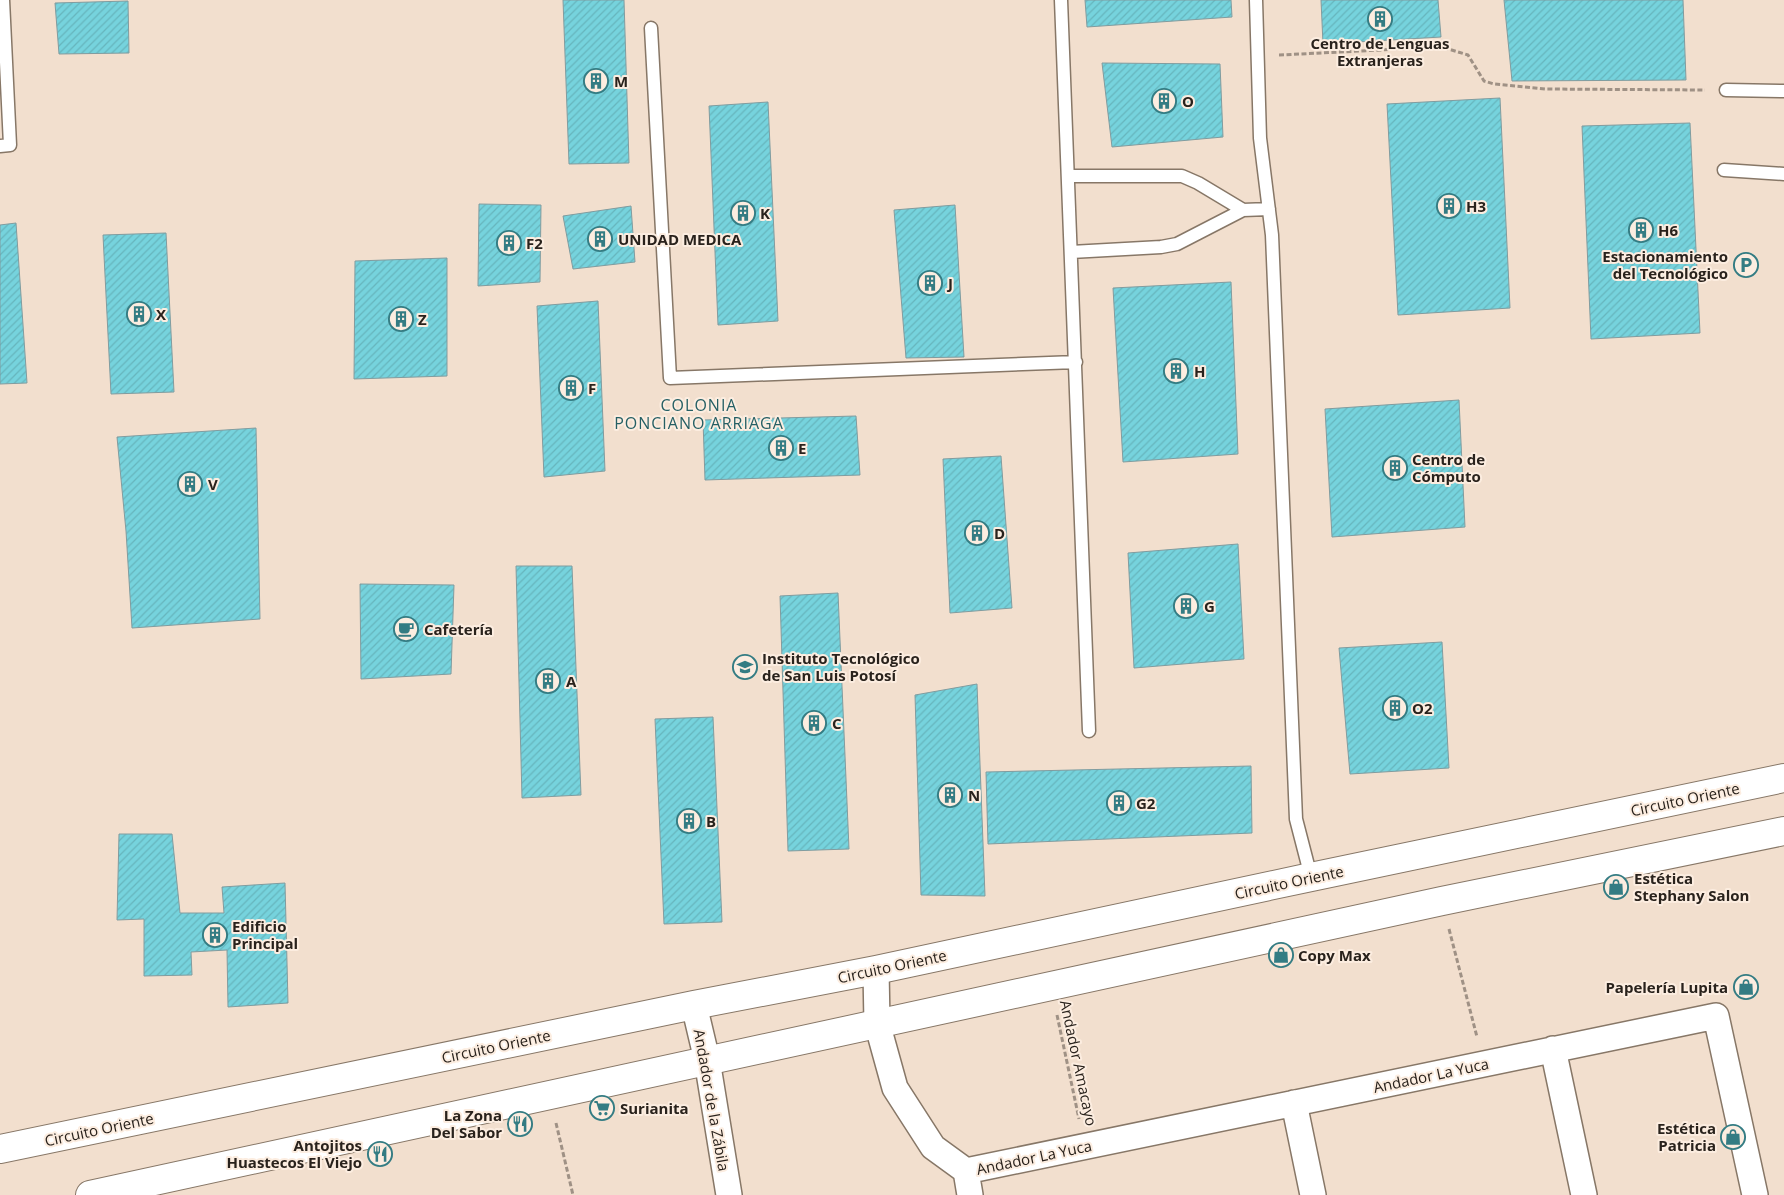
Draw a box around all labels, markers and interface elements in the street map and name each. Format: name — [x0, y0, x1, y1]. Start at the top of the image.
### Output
building icon: Centro de Lenguas Extranjeras — [1367, 6, 1393, 32]
place label: Centro de Lenguas Extranjeras — [1310, 33, 1450, 70]
building icon: M — [583, 68, 609, 94]
place label: M — [614, 71, 628, 91]
building icon: O — [1151, 88, 1177, 114]
place label: O — [1182, 91, 1194, 111]
building icon: H3 — [1436, 193, 1462, 219]
place label: H3 — [1466, 196, 1486, 216]
building icon: K — [730, 200, 756, 226]
place label: K — [760, 203, 770, 223]
building icon: H6 — [1628, 217, 1654, 243]
place label: H6 — [1658, 220, 1678, 240]
building icon: UNIDAD MEDICA — [587, 226, 613, 252]
place label: UNIDAD MEDICA — [618, 229, 742, 249]
building icon: F2 — [496, 230, 522, 256]
place label: F2 — [526, 233, 543, 253]
place label: Estacionamiento del Tecnológico — [1602, 246, 1728, 283]
parking icon: Estacionamiento del Tecnológico — [1733, 252, 1759, 278]
building icon: J — [917, 270, 943, 296]
place label: J — [946, 273, 953, 293]
building icon: X — [126, 301, 152, 327]
place label: X — [156, 304, 166, 324]
building icon: Z — [388, 306, 414, 332]
place label: Z — [418, 309, 427, 329]
building icon: H — [1163, 358, 1189, 384]
place label: H — [1194, 361, 1205, 381]
building icon: F — [558, 375, 584, 401]
place label: F — [588, 378, 596, 398]
district label: COLONIA PONCIANO ARRIAGA — [614, 394, 784, 434]
building icon: E — [768, 435, 794, 461]
place label: E — [798, 438, 806, 458]
place label: Centro de Cómputo — [1412, 449, 1485, 486]
building icon: Centro de Cómputo — [1382, 455, 1408, 481]
building icon: V — [177, 471, 203, 497]
place label: V — [208, 474, 218, 494]
building icon: D — [964, 520, 990, 546]
place label: D — [994, 523, 1005, 543]
building icon: G — [1173, 593, 1199, 619]
place label: G — [1204, 596, 1215, 616]
cafe icon: Cafetería — [393, 616, 419, 642]
place label: Cafetería — [424, 619, 493, 639]
place label: Instituto Tecnológico de San Luis Potosí — [762, 648, 920, 685]
school or university icon: Instituto Tecnológico de San Luis Potosí — [732, 654, 758, 680]
building icon: A — [535, 668, 561, 694]
place label: A — [566, 671, 577, 691]
building icon: O2 — [1382, 695, 1408, 721]
place label: O2 — [1412, 698, 1433, 718]
building icon: C — [801, 710, 827, 736]
place label: C — [832, 713, 842, 733]
street label: Circuito Oriente — [1629, 778, 1741, 820]
building icon: N — [937, 782, 963, 808]
place label: N — [968, 785, 980, 805]
building icon: G2 — [1106, 790, 1132, 816]
place label: G2 — [1136, 793, 1156, 813]
building icon: B — [676, 808, 702, 834]
place label: B — [706, 811, 716, 831]
street label: Circuito Oriente — [1233, 861, 1345, 903]
place label: Estética Stephany Salon — [1634, 868, 1749, 905]
shop icon: Estética Stephany Salon — [1603, 874, 1629, 900]
place label: Edificio Principal — [232, 916, 298, 953]
building icon: Edificio Principal — [202, 922, 228, 948]
shop icon: Copy Max — [1268, 942, 1294, 968]
street label: Circuito Oriente — [836, 945, 948, 987]
place label: Copy Max — [1298, 945, 1371, 965]
shop icon: Papelería Lupita — [1733, 974, 1759, 1000]
place label: Papelería Lupita — [1605, 977, 1728, 997]
street label: Andador Amacayo — [1056, 998, 1102, 1128]
street label: Circuito Oriente — [440, 1025, 552, 1067]
street label: Andador de la Zábila — [690, 1027, 734, 1173]
street label: Andador La Yuca — [1371, 1053, 1491, 1097]
supermarket icon: Surianita — [589, 1095, 615, 1121]
place label: Surianita — [620, 1098, 689, 1118]
place label: La Zona Del Sabor — [431, 1105, 502, 1142]
street label: Circuito Oriente — [43, 1108, 155, 1150]
restaurant icon: La Zona Del Sabor — [507, 1111, 533, 1137]
place label: Estética Patricia — [1657, 1118, 1716, 1155]
shop icon: Estética Patricia — [1720, 1124, 1746, 1150]
place label: Antojitos Huastecos El Viejo — [226, 1135, 362, 1172]
street label: Andador La Yuca — [974, 1135, 1094, 1179]
restaurant icon: Antojitos Huastecos El Viejo — [367, 1141, 393, 1167]

